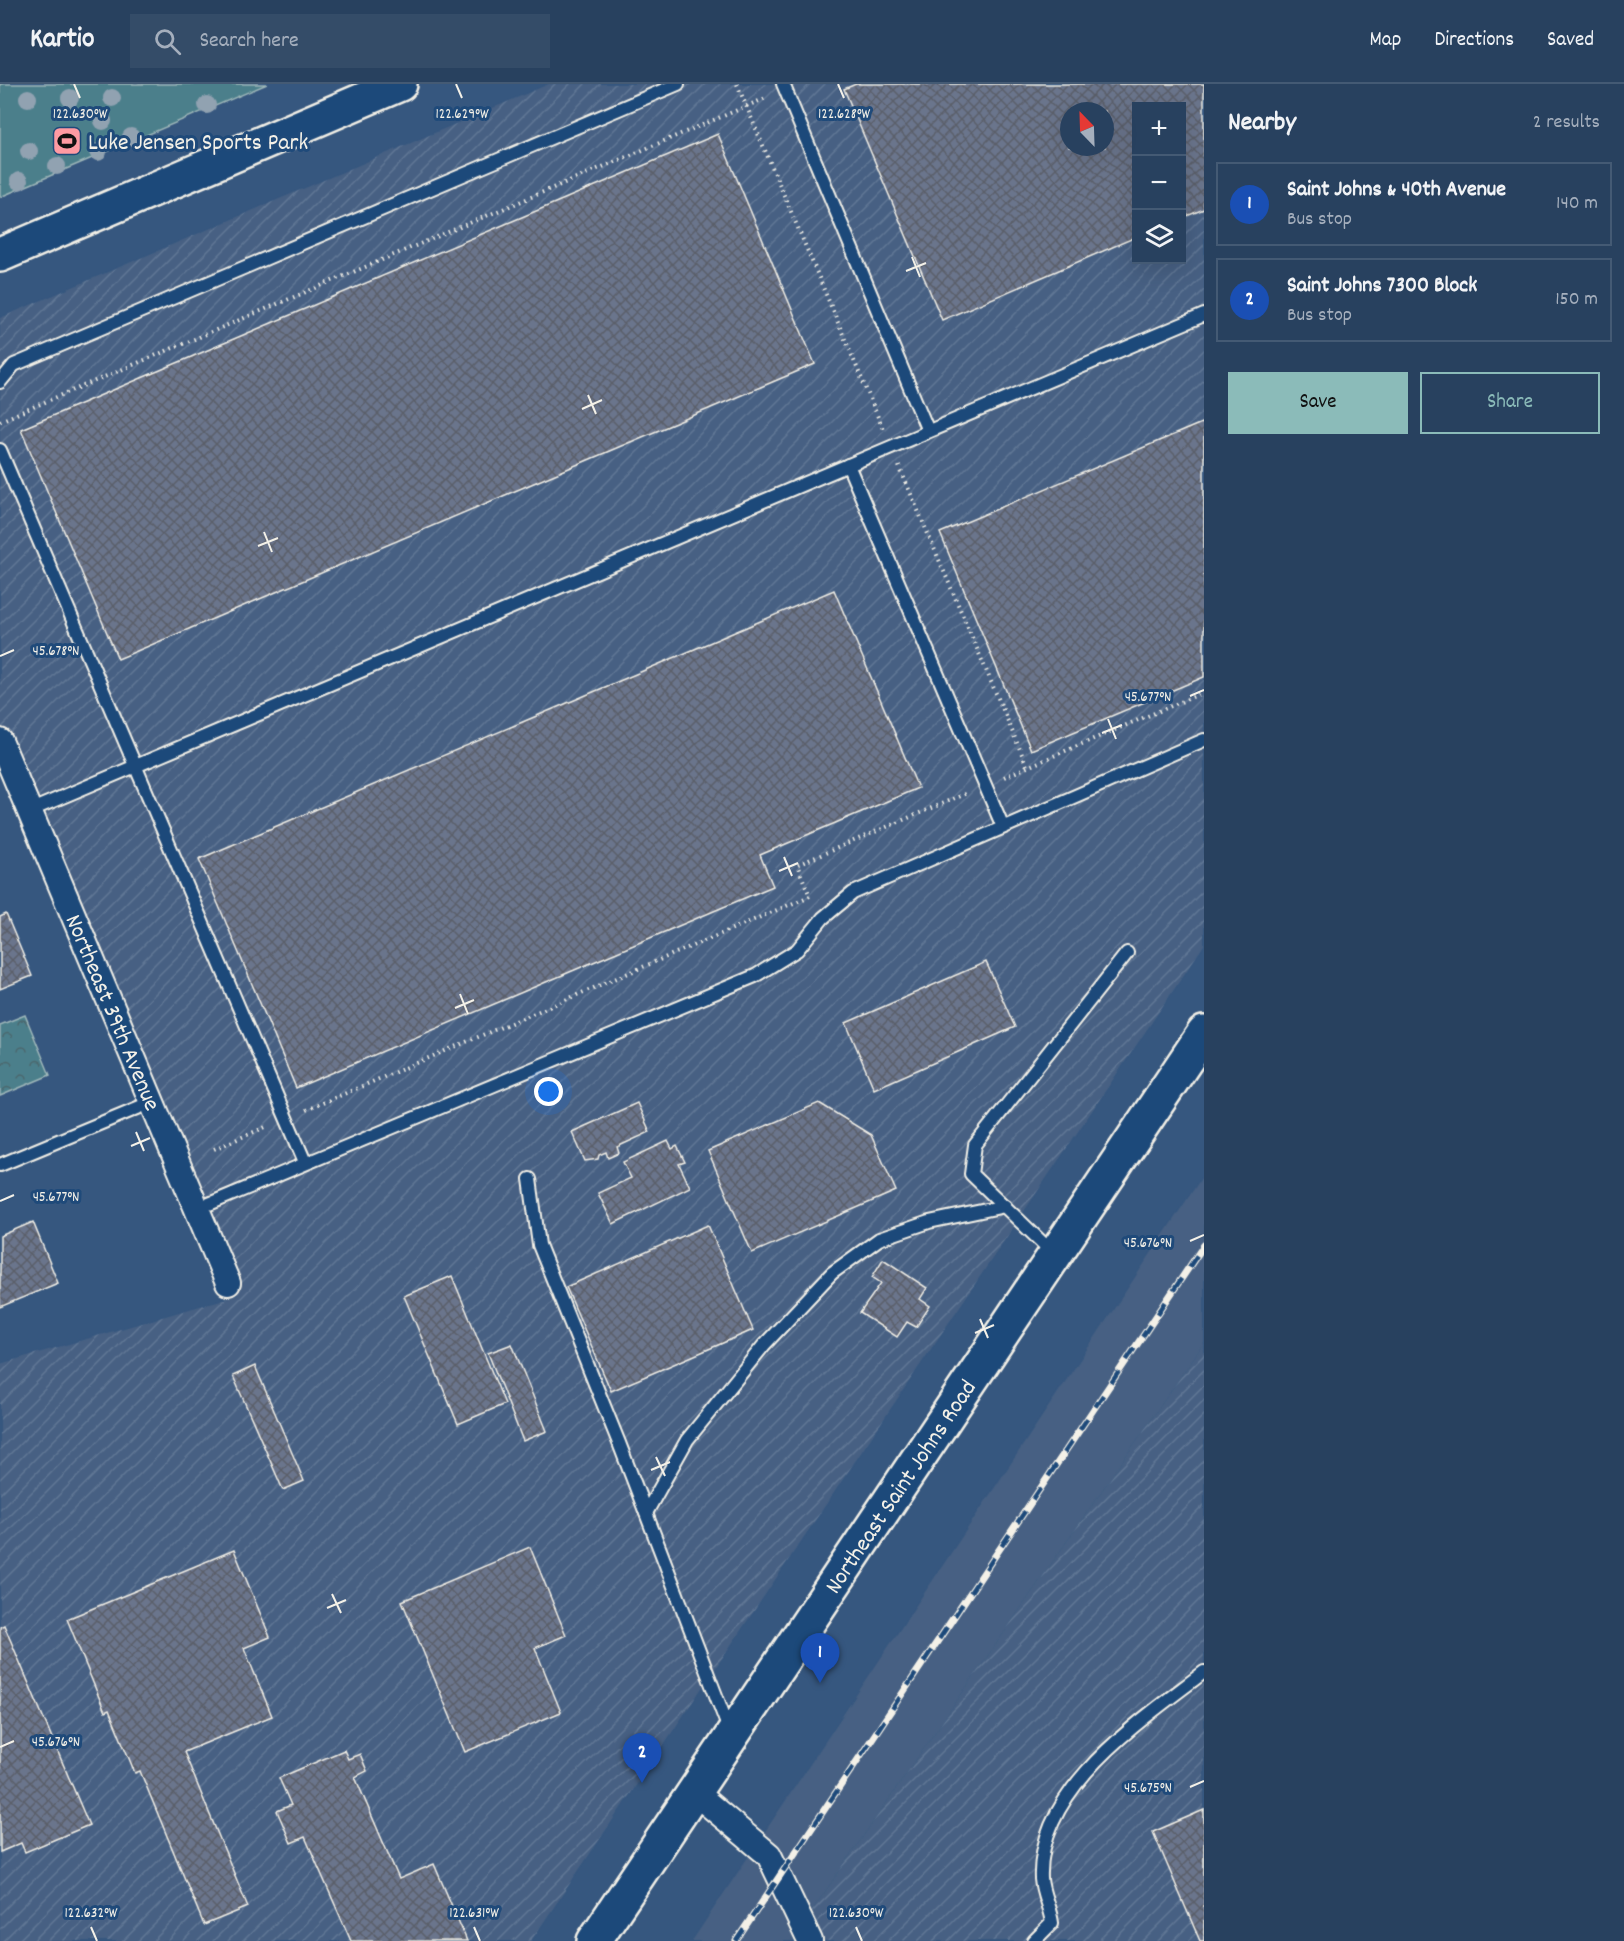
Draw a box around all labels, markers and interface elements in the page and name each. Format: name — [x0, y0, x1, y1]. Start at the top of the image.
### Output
search box — [130, 14, 550, 68]
text: Kartio — [30, 21, 94, 61]
icon: search — [151, 25, 184, 58]
text: Search here — [199, 26, 299, 57]
text: Map — [1370, 26, 1401, 56]
text: Directions — [1434, 26, 1514, 56]
text: Saved — [1547, 26, 1594, 56]
north arrow — [1060, 102, 1114, 156]
map controls — [1132, 102, 1186, 264]
button: + — [1132, 102, 1186, 156]
text: 122.630°W — [53, 104, 108, 126]
text: 122.629°W — [435, 104, 489, 126]
text: 122.628°W — [818, 104, 871, 126]
text: Nearby — [1228, 105, 1296, 142]
text: 2 results — [1533, 109, 1600, 137]
sports icon: Luke Jensen Sports Park — [51, 125, 83, 157]
place label: Luke Jensen Sports Park — [88, 127, 308, 161]
button: − — [1132, 156, 1186, 210]
text: Saint Johns & 40th Avenue — [1287, 175, 1506, 206]
text: 1 — [1247, 190, 1252, 218]
text: 140 m — [1556, 190, 1598, 218]
text: Bus stop — [1287, 206, 1352, 234]
button: layers — [1132, 210, 1186, 264]
text: Saint Johns 7300 Block — [1287, 271, 1477, 302]
text: 2 — [1245, 286, 1254, 314]
text: 150 m — [1555, 286, 1598, 314]
text: Bus stop — [1287, 302, 1352, 330]
button: Save — [1228, 372, 1408, 434]
button: Share — [1420, 372, 1600, 434]
text: 45.678°N — [33, 641, 80, 663]
text: 45.677°N — [1125, 687, 1171, 709]
street label: Northeast 39th Avenue — [55, 910, 168, 1117]
your location — [534, 1077, 563, 1106]
text: 45.677°N — [33, 1187, 79, 1209]
text: 45.676°N — [1124, 1233, 1172, 1255]
street label: Northeast Saint Johns Road — [818, 1374, 986, 1602]
pin: 1 — [800, 1634, 840, 1683]
text: 45.676°N — [32, 1732, 80, 1754]
pin: 2 — [622, 1734, 662, 1783]
text: 45.675°N — [1124, 1778, 1172, 1800]
text: 122.632°W — [65, 1903, 118, 1925]
text: 122.631°W — [449, 1903, 499, 1925]
text: 122.630°W — [829, 1903, 884, 1925]

